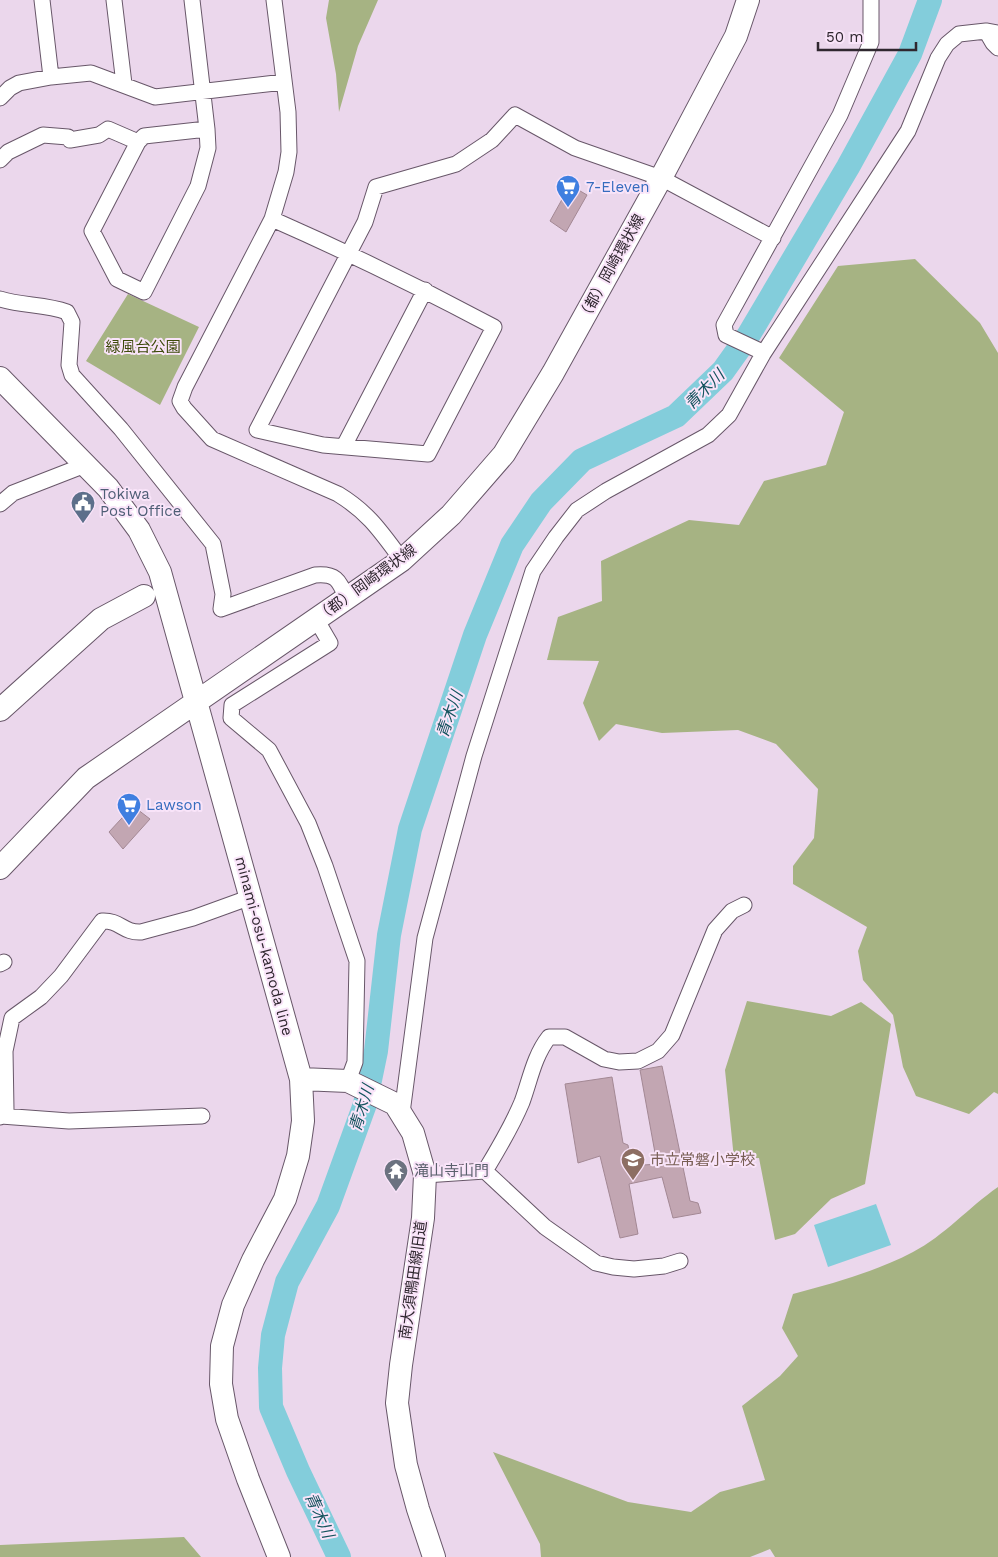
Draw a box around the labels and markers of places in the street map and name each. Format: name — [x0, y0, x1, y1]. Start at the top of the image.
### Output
supermarket icon: 7-Eleven — [555, 174, 581, 208]
place label: 7-Eleven — [586, 178, 650, 196]
place label: Tokiwa Post Office — [100, 485, 181, 520]
public building icon: Tokiwa Post Office — [70, 490, 96, 524]
supermarket icon: Lawson — [116, 792, 142, 826]
place label: Lawson — [146, 796, 202, 814]
school or university icon: 市立常磐小学校 — [620, 1147, 646, 1181]
place label: 市立常磐小学校 — [650, 1151, 755, 1169]
temple icon: 滝山寺山門 — [383, 1158, 409, 1192]
place label: 滝山寺山門 — [414, 1162, 489, 1180]

